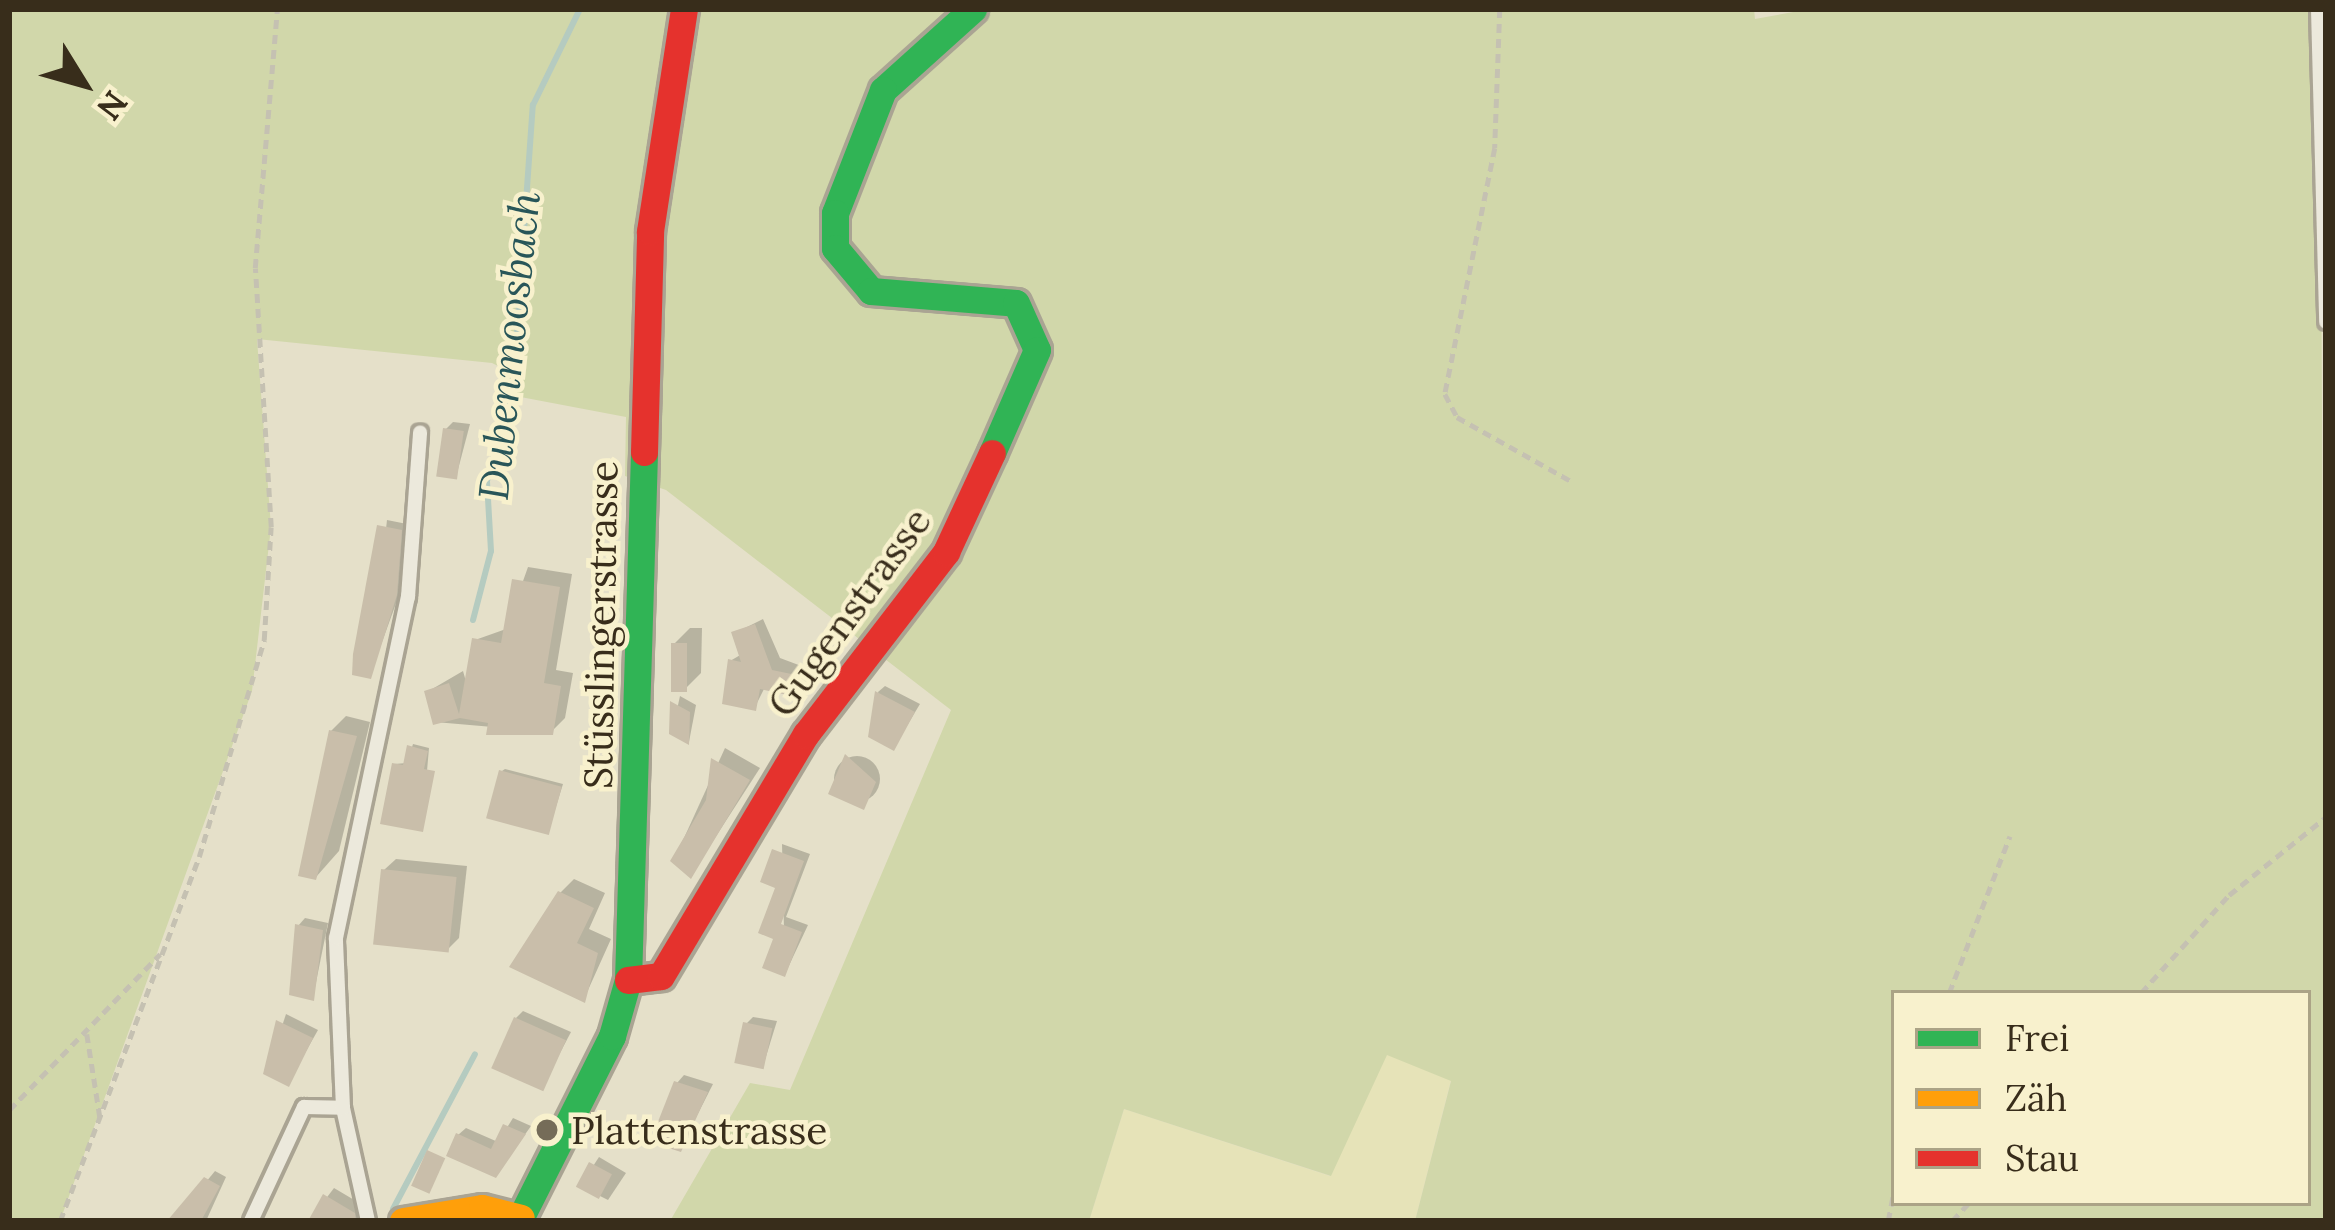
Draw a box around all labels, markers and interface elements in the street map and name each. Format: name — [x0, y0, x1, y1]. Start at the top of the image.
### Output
north arrow — [24, 24, 144, 144]
text: N — [88, 83, 137, 128]
water label: Dubenmoosbach — [468, 189, 550, 503]
street label: Stüsslingerstrasse — [575, 461, 627, 789]
street label: Gugenstrasse — [758, 499, 940, 725]
legend — [1891, 990, 2311, 1206]
text: Frei — [2005, 1015, 2069, 1061]
text: Zäh — [2005, 1075, 2067, 1121]
place label: Plattenstrasse — [571, 1107, 827, 1153]
marker: Plattenstrasse — [534, 1117, 560, 1143]
text: Stau — [2005, 1135, 2079, 1181]

